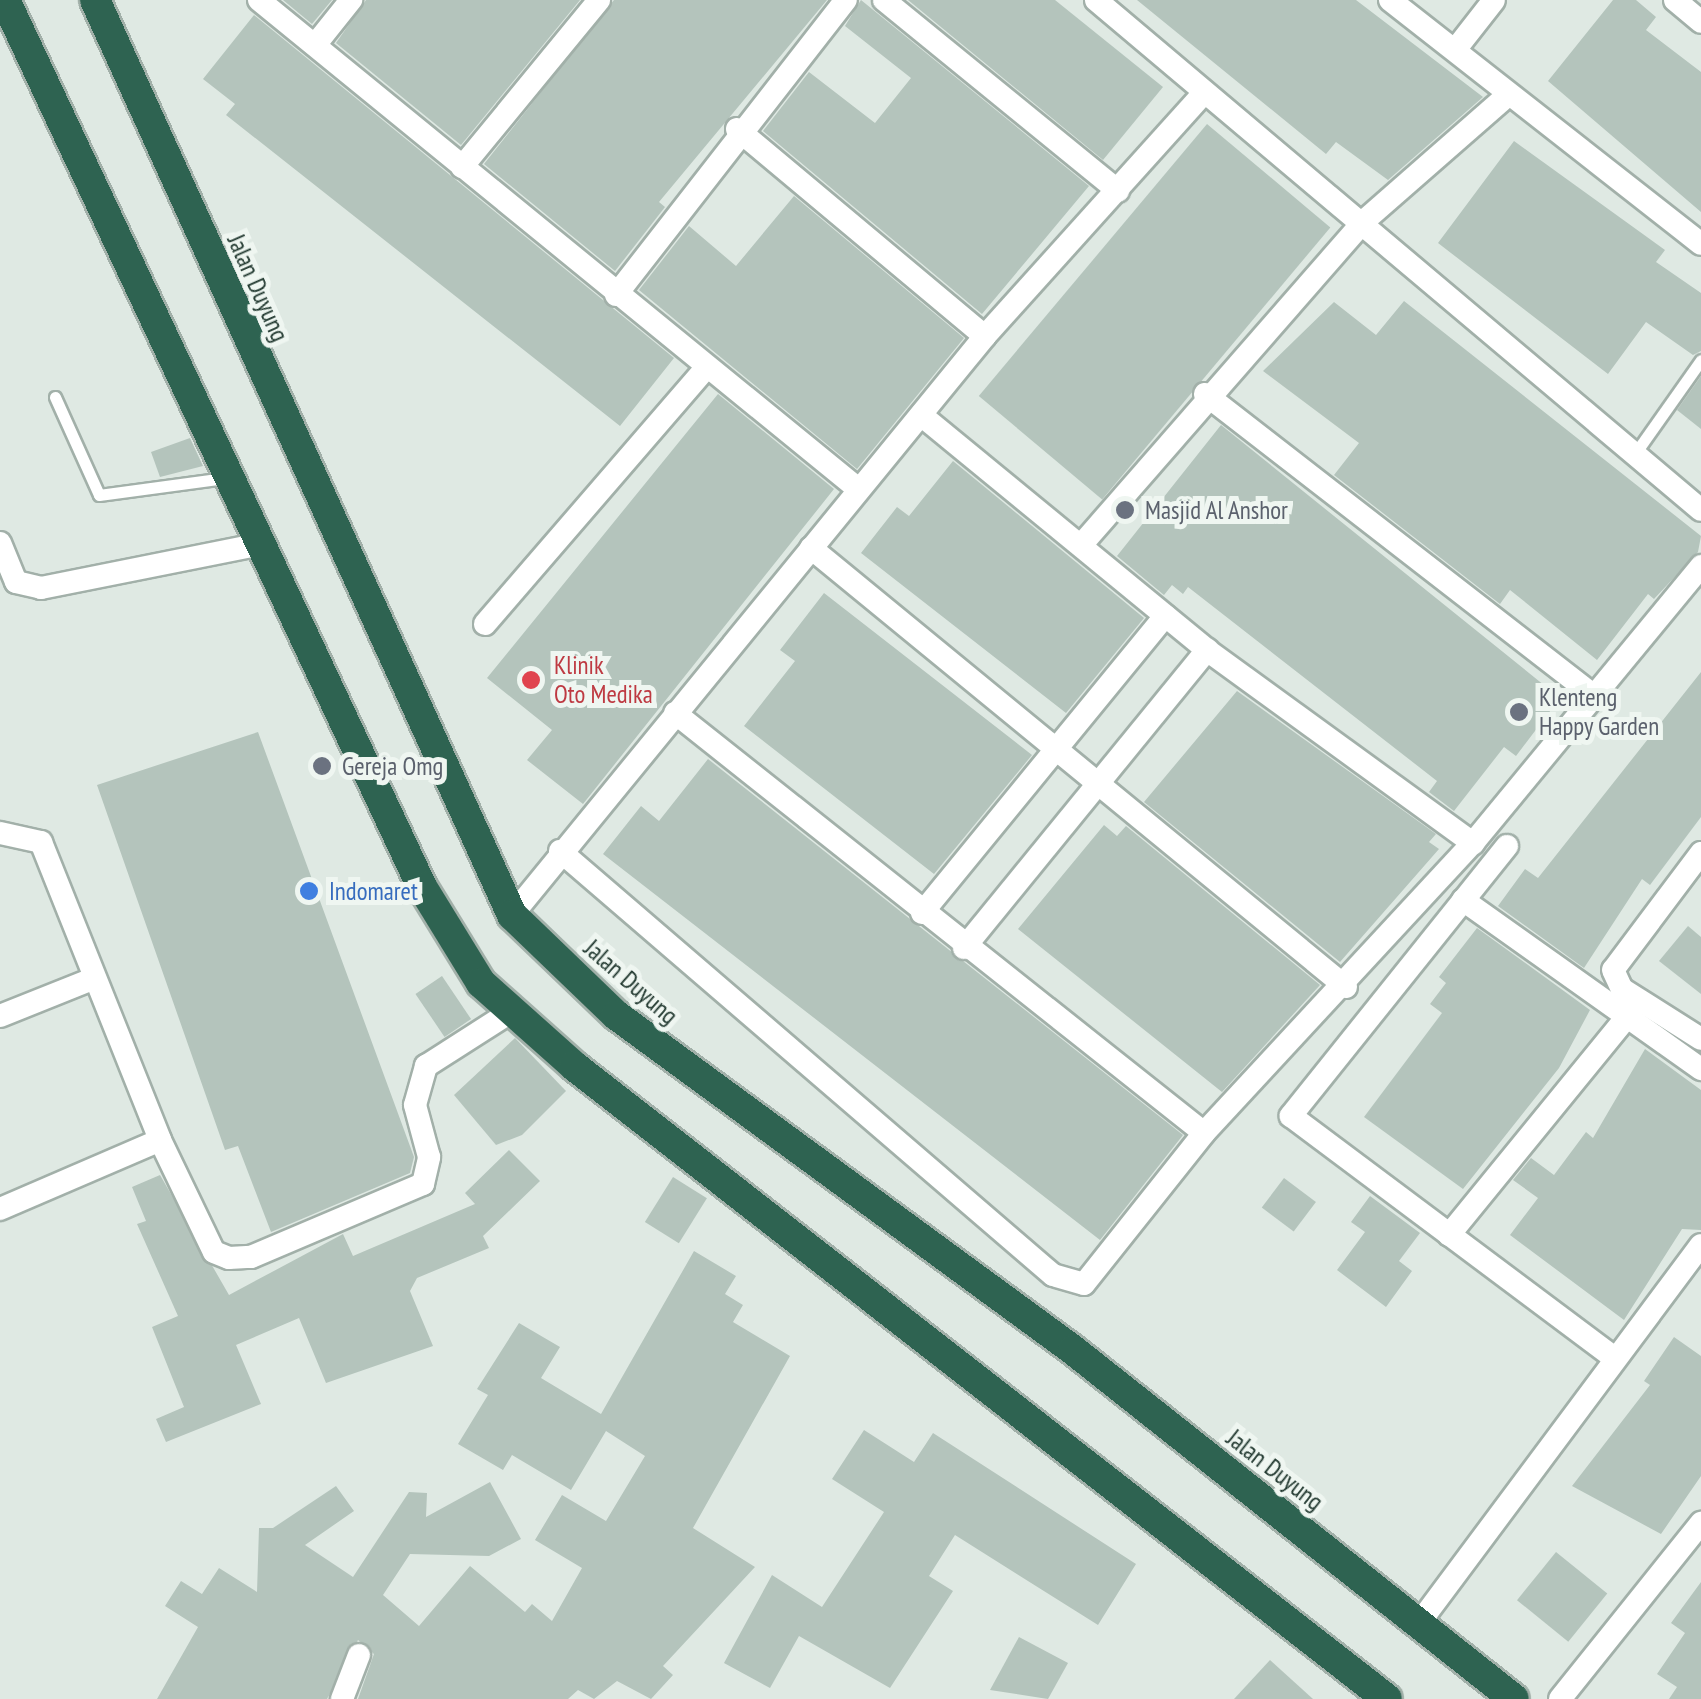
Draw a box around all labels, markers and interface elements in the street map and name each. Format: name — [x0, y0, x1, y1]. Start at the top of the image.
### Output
street label: Jalan Duyung — [221, 230, 295, 346]
place label: Masjid Al Anshor — [1145, 495, 1289, 525]
marker: Masjid Al Anshor — [1114, 499, 1136, 521]
place label: Klinik Oto Medika — [554, 651, 653, 710]
marker: Klinik Oto Medika — [518, 667, 544, 693]
place label: Klenteng Happy Garden — [1539, 683, 1660, 742]
marker: Klenteng Happy Garden — [1508, 701, 1530, 723]
place label: Gereja Omg — [342, 751, 443, 781]
marker: Gereja Omg — [311, 755, 333, 777]
place label: Indomaret — [329, 876, 418, 906]
marker: Indomaret — [298, 880, 320, 902]
street label: Jalan Duyung — [578, 933, 684, 1031]
street label: Jalan Duyung — [1221, 1423, 1329, 1517]

